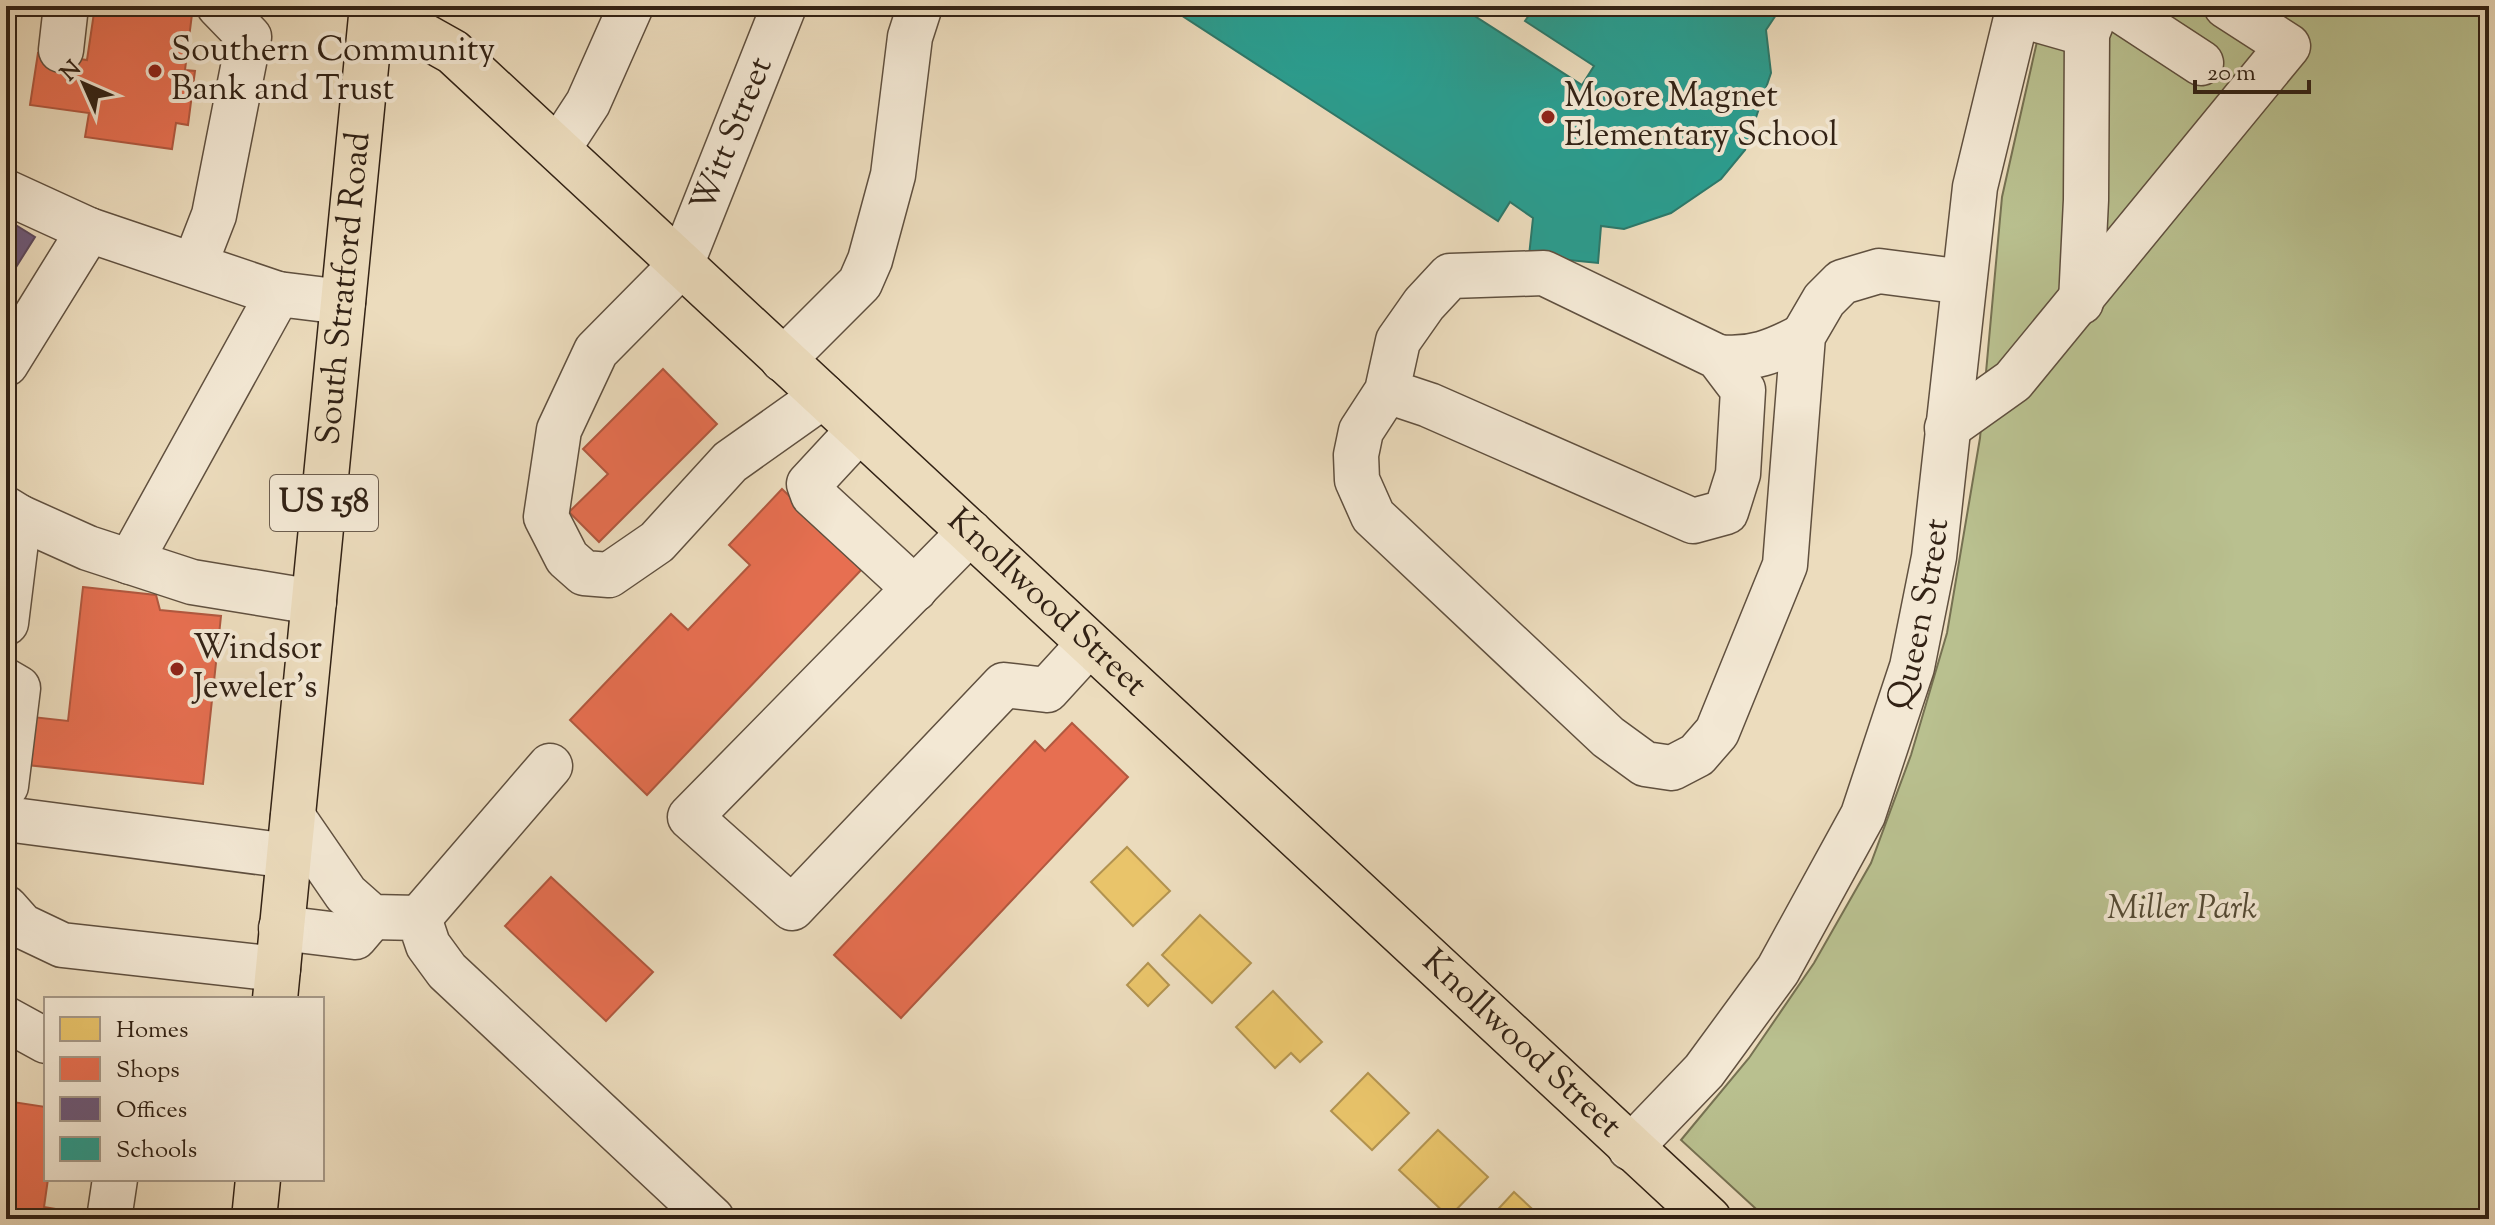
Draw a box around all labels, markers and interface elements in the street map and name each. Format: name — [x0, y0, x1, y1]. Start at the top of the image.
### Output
place label: Southern Community Bank and Trust — [171, 27, 495, 115]
north arrow — [44, 44, 124, 124]
scale bar — [2195, 44, 2309, 94]
street label: Witt Street — [680, 50, 786, 220]
text: N — [54, 54, 90, 90]
text: 20 m — [2207, 57, 2256, 91]
marker: Southern Community Bank and Trust — [146, 62, 164, 80]
place label: Moore Magnet Elementary School — [1564, 73, 1838, 161]
marker: Moore Magnet Elementary School — [1539, 108, 1557, 126]
street label: South Stratford Road — [305, 130, 384, 447]
road number: US 158 — [270, 475, 378, 531]
street label: Knollwood Street — [935, 498, 1158, 709]
street label: Queen Street — [1875, 516, 1963, 717]
place label: Windsor Jeweler's — [191, 625, 322, 713]
marker: Windsor Jeweler's — [168, 660, 186, 678]
park label: Miller Park — [2107, 885, 2257, 934]
street label: Knollwood Street — [1410, 939, 1632, 1150]
legend — [44, 997, 324, 1181]
text: Homes — [116, 1014, 188, 1048]
text: Shops — [116, 1054, 180, 1088]
text: Offices — [116, 1094, 187, 1128]
text: Schools — [116, 1134, 197, 1168]

